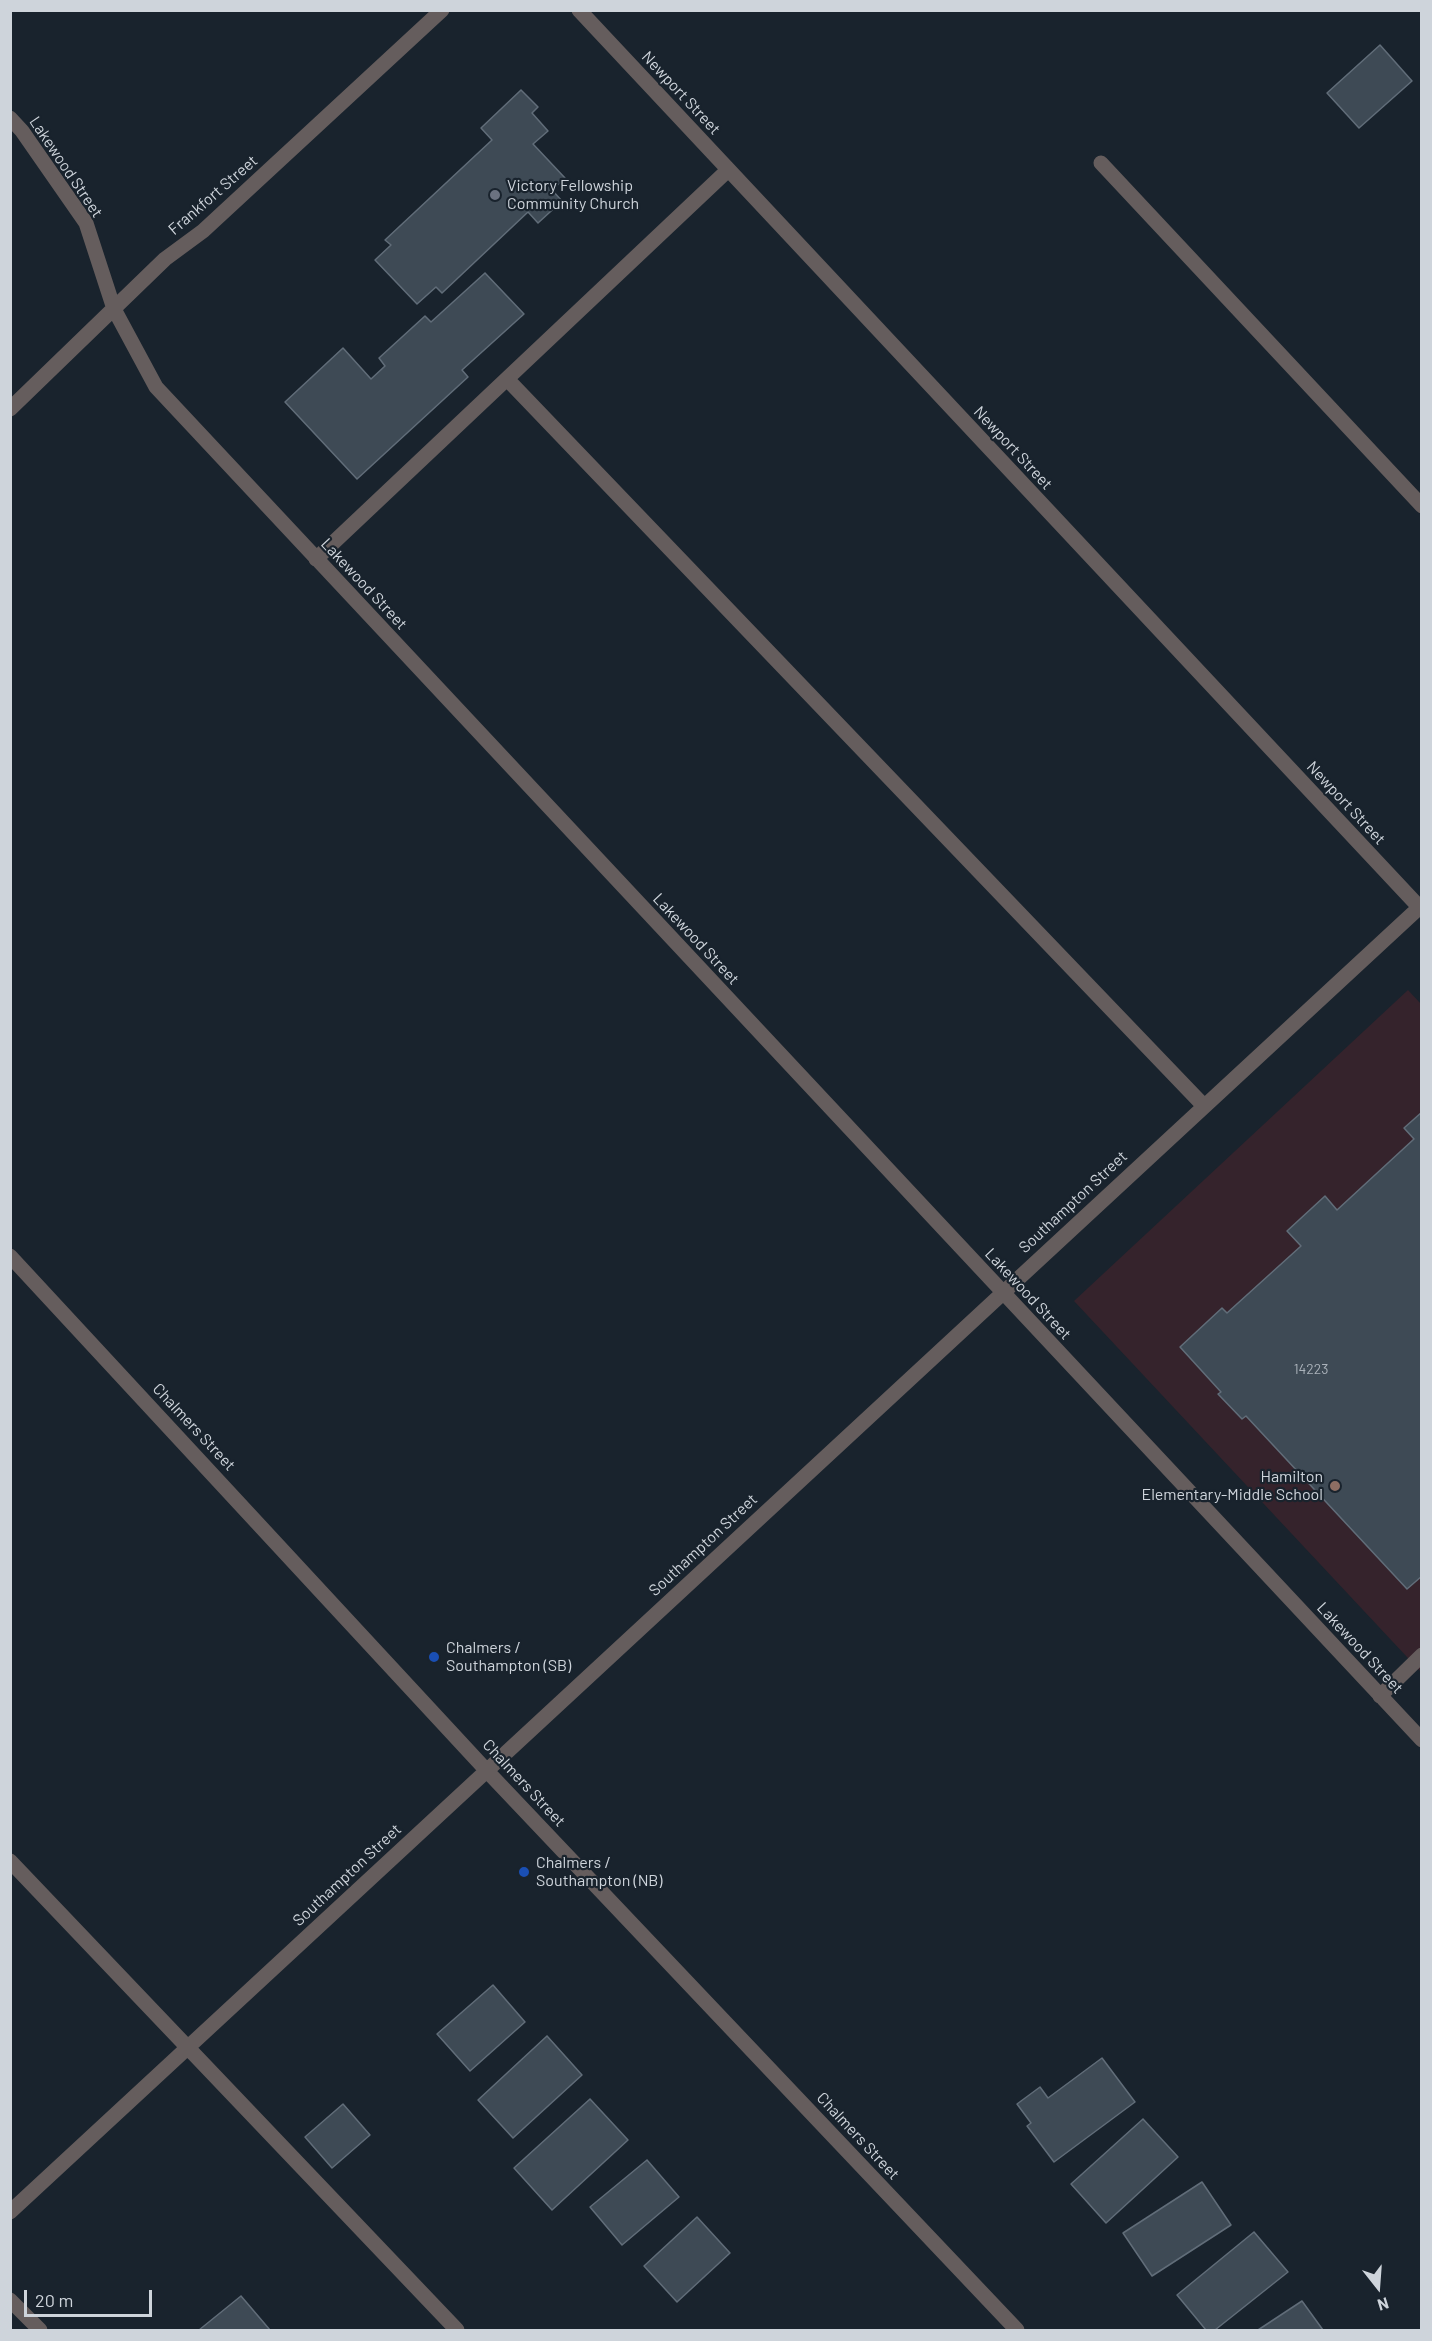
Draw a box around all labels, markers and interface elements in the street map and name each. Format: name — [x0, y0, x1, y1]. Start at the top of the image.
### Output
street label: Newport Street — [638, 47, 724, 139]
street label: Lakewood Street — [25, 113, 107, 221]
street label: Frankfort Street — [164, 151, 262, 239]
place label: Victory Fellowship Community Church — [507, 176, 639, 214]
marker: Victory Fellowship Community Church — [488, 188, 502, 202]
street label: Newport Street — [970, 402, 1056, 494]
street label: Lakewood Street — [317, 534, 411, 634]
street label: Newport Street — [1303, 757, 1389, 849]
street label: Lakewood Street — [649, 889, 743, 989]
street label: Southampton Street — [1015, 1147, 1131, 1257]
street label: Lakewood Street — [981, 1244, 1075, 1344]
house number: 14223 — [1294, 1361, 1328, 1377]
street label: Chalmers Street — [149, 1379, 239, 1475]
place label: Hamilton Elementary-Middle School — [1141, 1467, 1323, 1505]
marker: Hamilton Elementary-Middle School — [1328, 1479, 1342, 1493]
street label: Southampton Street — [645, 1490, 761, 1600]
street label: Lakewood Street — [1313, 1598, 1407, 1698]
place label: Chalmers / Southampton (SB) — [446, 1638, 571, 1676]
marker: Chalmers / Southampton (SB) — [427, 1650, 441, 1664]
street label: Chalmers Street — [479, 1735, 569, 1831]
street label: Southampton Street — [289, 1820, 405, 1930]
place label: Chalmers / Southampton (NB) — [536, 1853, 662, 1891]
marker: Chalmers / Southampton (NB) — [517, 1865, 531, 1879]
street label: Chalmers Street — [813, 2088, 903, 2184]
north arrow — [1348, 2257, 1408, 2317]
scale bar — [27, 2278, 154, 2316]
text: 20 m — [35, 2289, 73, 2311]
text: N — [1376, 2294, 1391, 2315]

